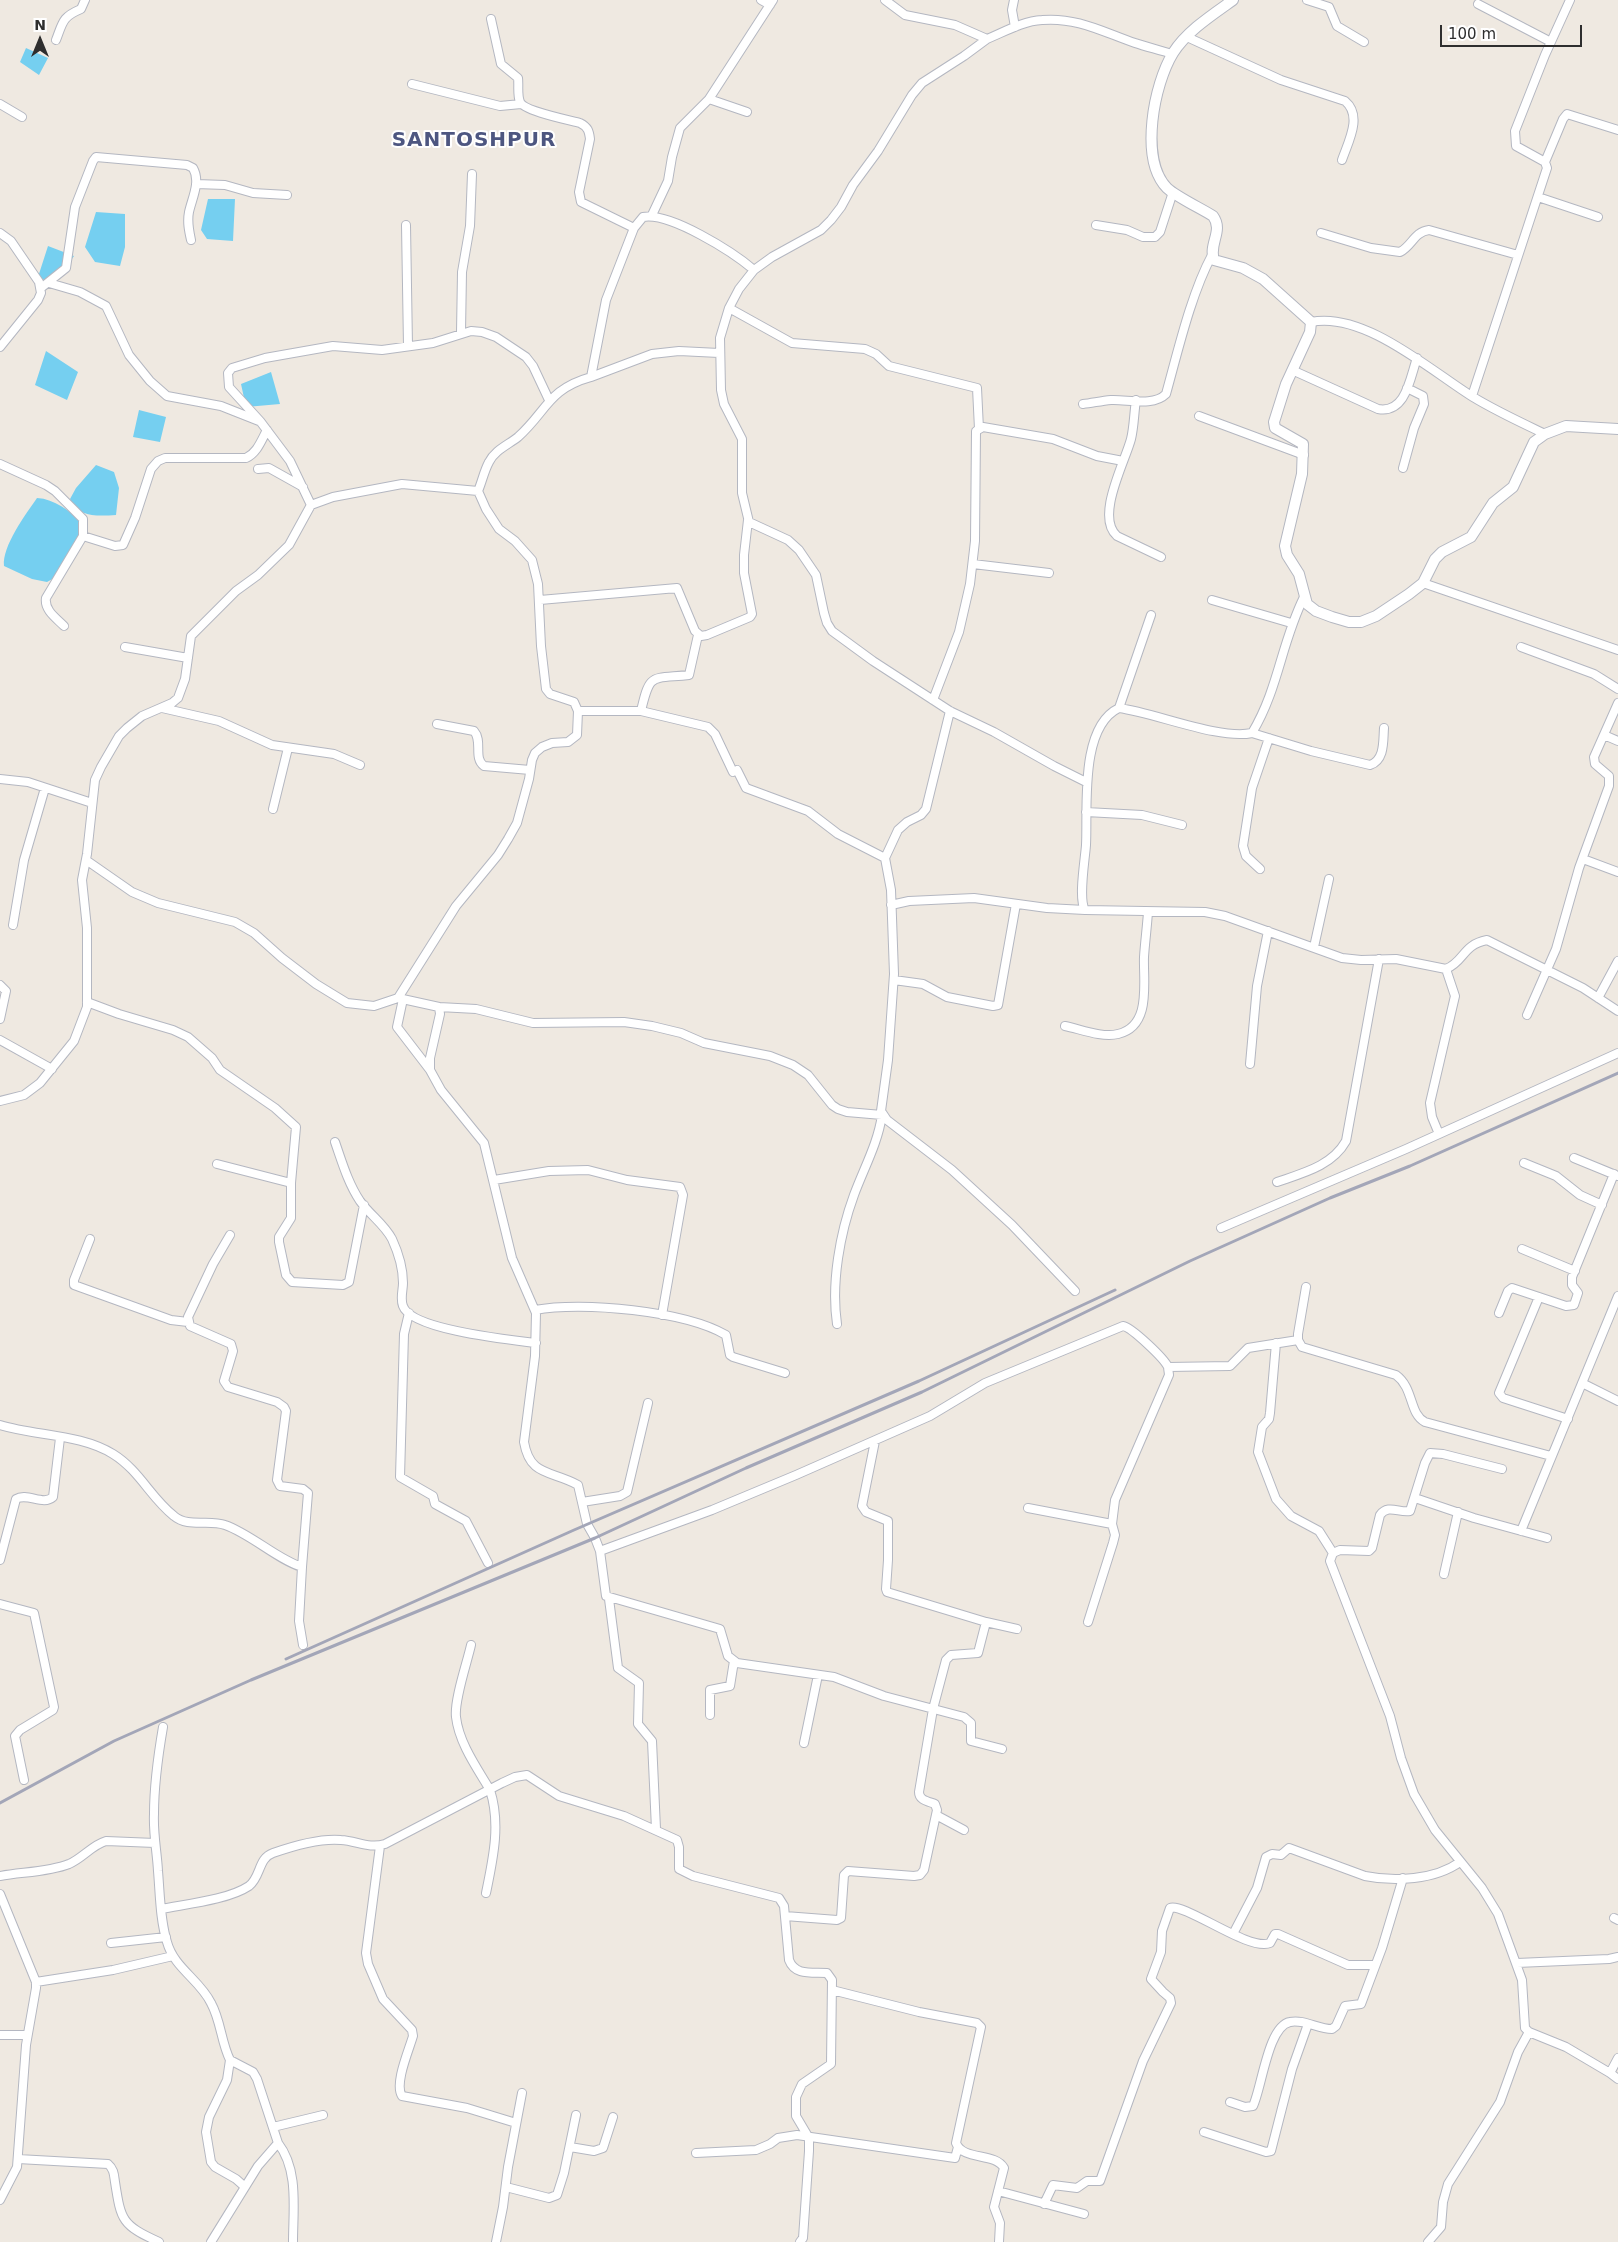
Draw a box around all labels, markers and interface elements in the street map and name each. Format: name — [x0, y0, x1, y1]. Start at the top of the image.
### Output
north arrow — [15, 15, 65, 65]
scale bar — [1443, 15, 1586, 47]
text: N — [34, 17, 46, 33]
text: 100 m — [1448, 25, 1496, 43]
district label: SANTOSHPUR — [390, 129, 558, 153]

